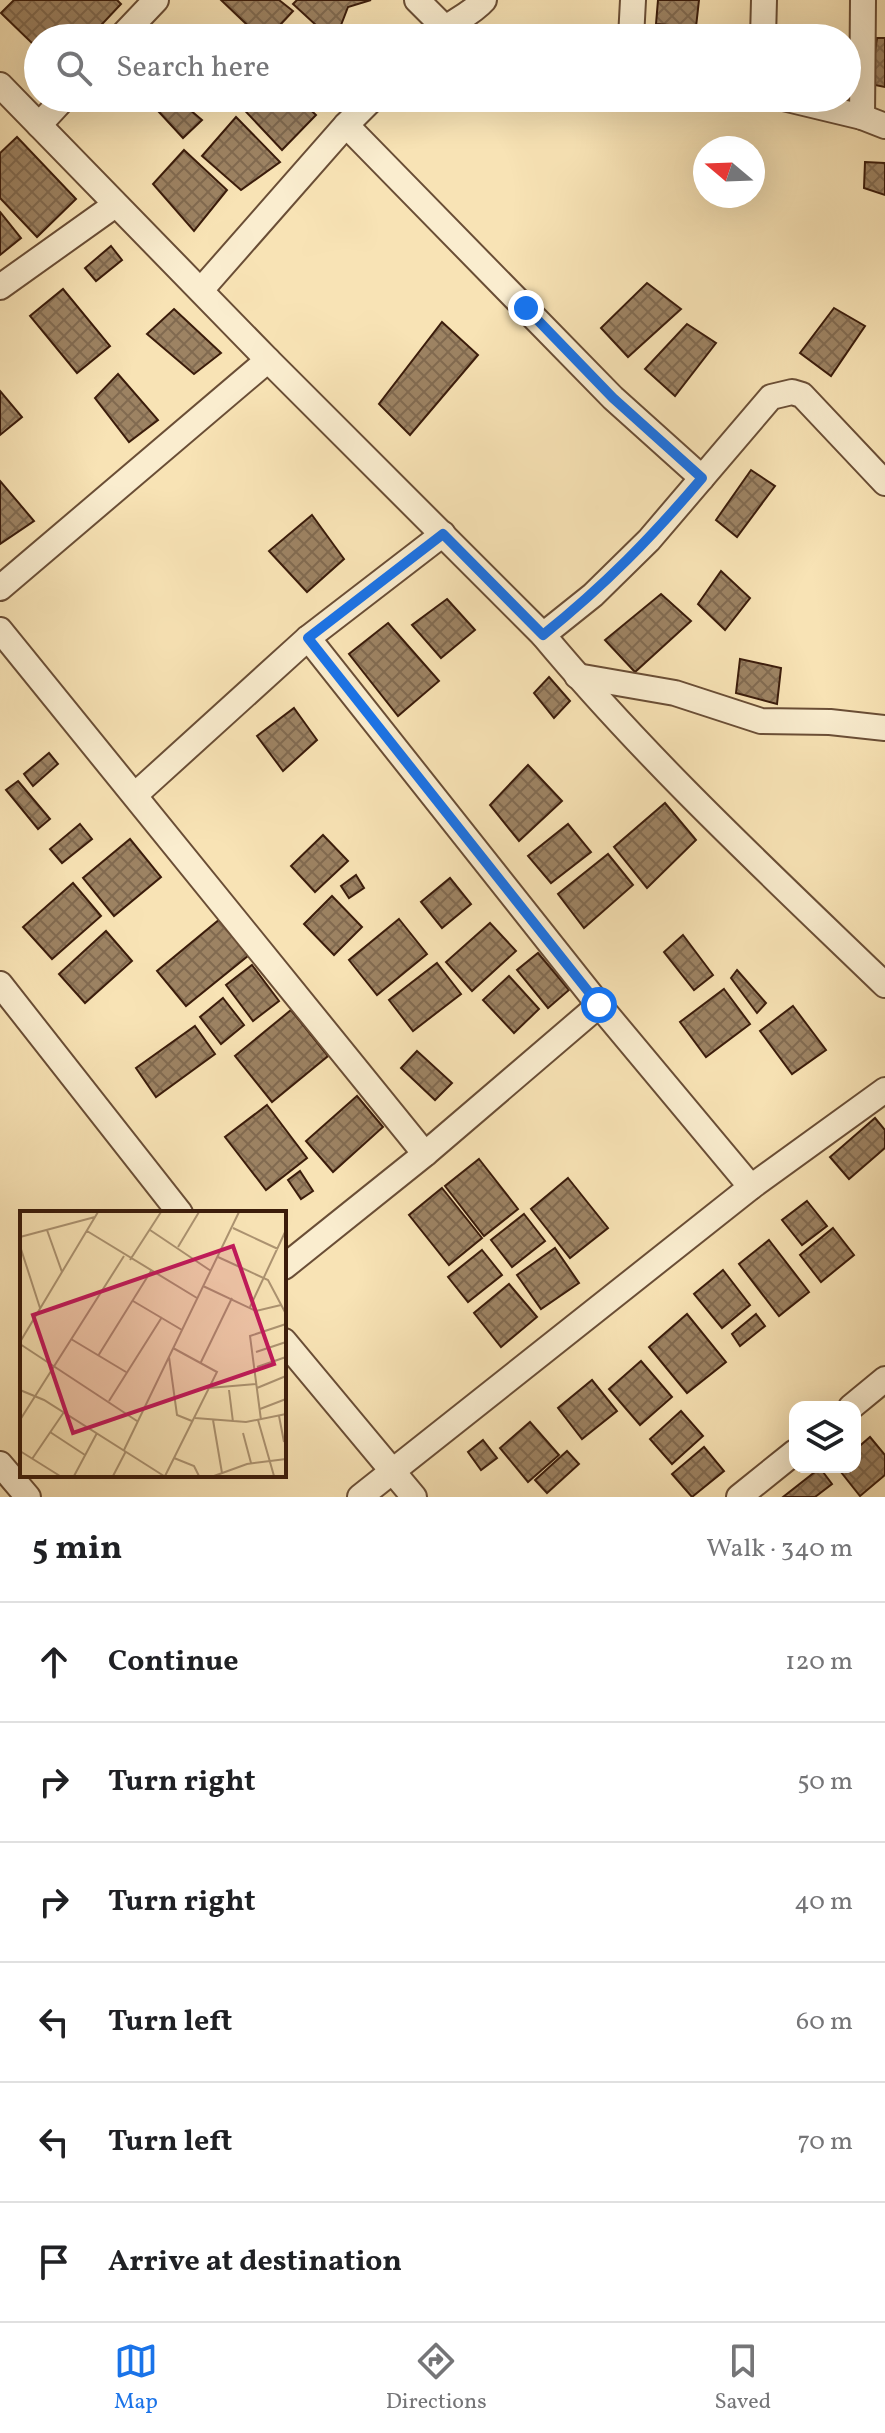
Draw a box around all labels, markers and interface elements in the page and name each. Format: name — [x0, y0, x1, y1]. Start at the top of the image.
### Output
search box — [24, 24, 861, 112]
icon: search — [52, 46, 96, 90]
text: Search here — [116, 47, 270, 89]
north arrow — [693, 136, 765, 208]
route end — [508, 290, 544, 326]
route start — [581, 987, 617, 1023]
inset map — [20, 1211, 286, 1477]
map controls — [789, 1401, 861, 1473]
button: layers — [789, 1401, 861, 1473]
text: 5 min — [32, 1526, 122, 1573]
text: Walk · 340 m — [706, 1531, 853, 1567]
icon: ahead — [32, 1640, 76, 1684]
text: Continue — [108, 1641, 239, 1683]
text: 120 m — [785, 1644, 853, 1680]
icon: right — [32, 1760, 76, 1804]
text: Turn right — [108, 1761, 256, 1803]
text: 50 m — [797, 1764, 853, 1800]
icon: right — [32, 1880, 76, 1924]
text: Turn right — [108, 1881, 256, 1923]
text: 40 m — [794, 1884, 853, 1920]
icon: left — [32, 2000, 76, 2044]
text: Turn left — [108, 2001, 232, 2043]
text: 60 m — [796, 2004, 853, 2040]
icon: left — [32, 2120, 76, 2164]
text: Turn left — [108, 2121, 232, 2163]
text: 70 m — [798, 2124, 853, 2160]
icon: arrive — [32, 2240, 76, 2284]
text: Arrive at destination — [108, 2241, 402, 2283]
tab: Map — [114, 2339, 158, 2418]
tab: Directions — [386, 2339, 487, 2418]
tab: Saved — [714, 2339, 771, 2418]

